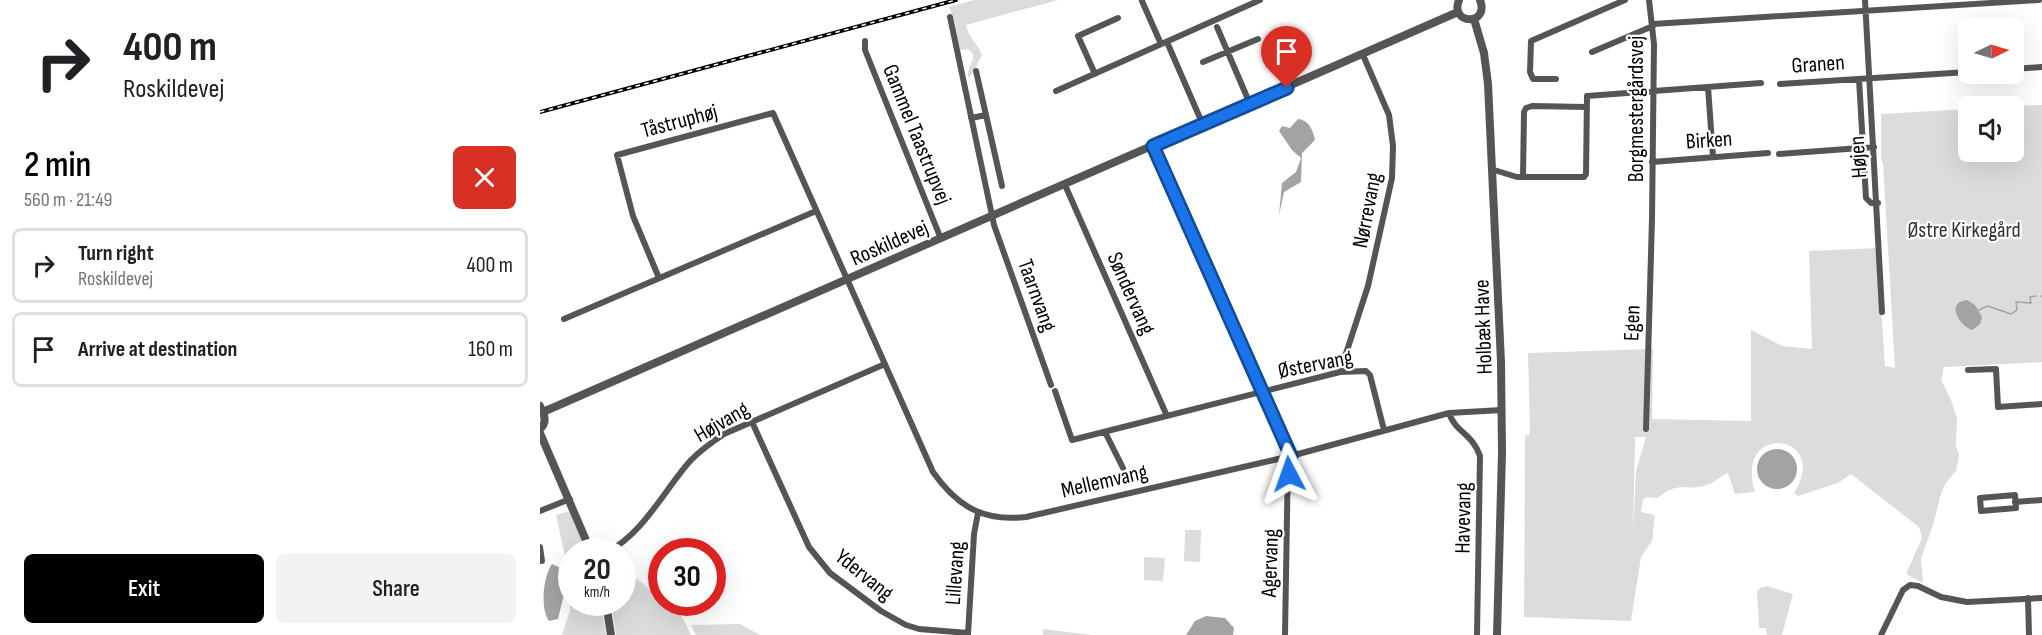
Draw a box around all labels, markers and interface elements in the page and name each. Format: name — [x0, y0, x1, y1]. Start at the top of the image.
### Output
north arrow — [1958, 18, 2024, 84]
map controls — [1958, 18, 2024, 162]
text: 400 m — [123, 22, 217, 73]
icon: right — [24, 24, 102, 102]
pin — [1261, 26, 1312, 88]
icon: arrive — [1270, 35, 1303, 68]
street label: Borgmestergårdsvej — [1623, 36, 1650, 182]
street label: Granen — [1791, 49, 1846, 80]
street label: Gammel Taastrupvej — [876, 61, 957, 209]
text: Roskildevej — [123, 73, 224, 105]
button: sound — [1958, 96, 2024, 162]
street label: Tåstruphøj — [638, 98, 720, 145]
street label: Birken — [1685, 125, 1733, 156]
street label: Højen — [1844, 135, 1873, 179]
text: 2 min — [24, 144, 91, 187]
button: close — [453, 146, 516, 209]
street label: Nørrevang — [1347, 170, 1388, 250]
text: 560 m · 21:49 — [24, 188, 112, 212]
street label: Roskildevej — [846, 214, 933, 272]
park label: Østre Kirkegård — [1907, 217, 2021, 244]
text: Turn right — [78, 240, 154, 267]
street label: Søndervang — [1101, 248, 1161, 339]
icon: right — [27, 249, 60, 282]
text: 400 m — [467, 252, 513, 279]
street label: Taarnvang — [1011, 256, 1062, 336]
text: Roskildevej — [78, 267, 153, 291]
street label: Holbæk Have — [1468, 279, 1499, 375]
street label: Egen — [1618, 305, 1647, 342]
icon: arrive — [27, 333, 60, 366]
text: Arrive at destination — [78, 336, 237, 363]
text: 160 m — [468, 336, 513, 363]
street label: Østervang — [1276, 344, 1355, 385]
street label: Højvang — [689, 396, 754, 449]
position arrow — [1257, 442, 1321, 506]
street label: Mellemvang — [1058, 458, 1150, 504]
street label: Havevang — [1449, 482, 1478, 554]
street label: Agervang — [1256, 528, 1285, 599]
speed limit sign: 30 — [648, 538, 726, 616]
street label: Lillevang — [940, 540, 971, 606]
street label: Ydervang — [829, 543, 899, 607]
text: 20 — [583, 552, 611, 588]
button: Exit — [24, 554, 264, 623]
button: Share — [276, 554, 516, 623]
text: km/h — [584, 583, 610, 602]

